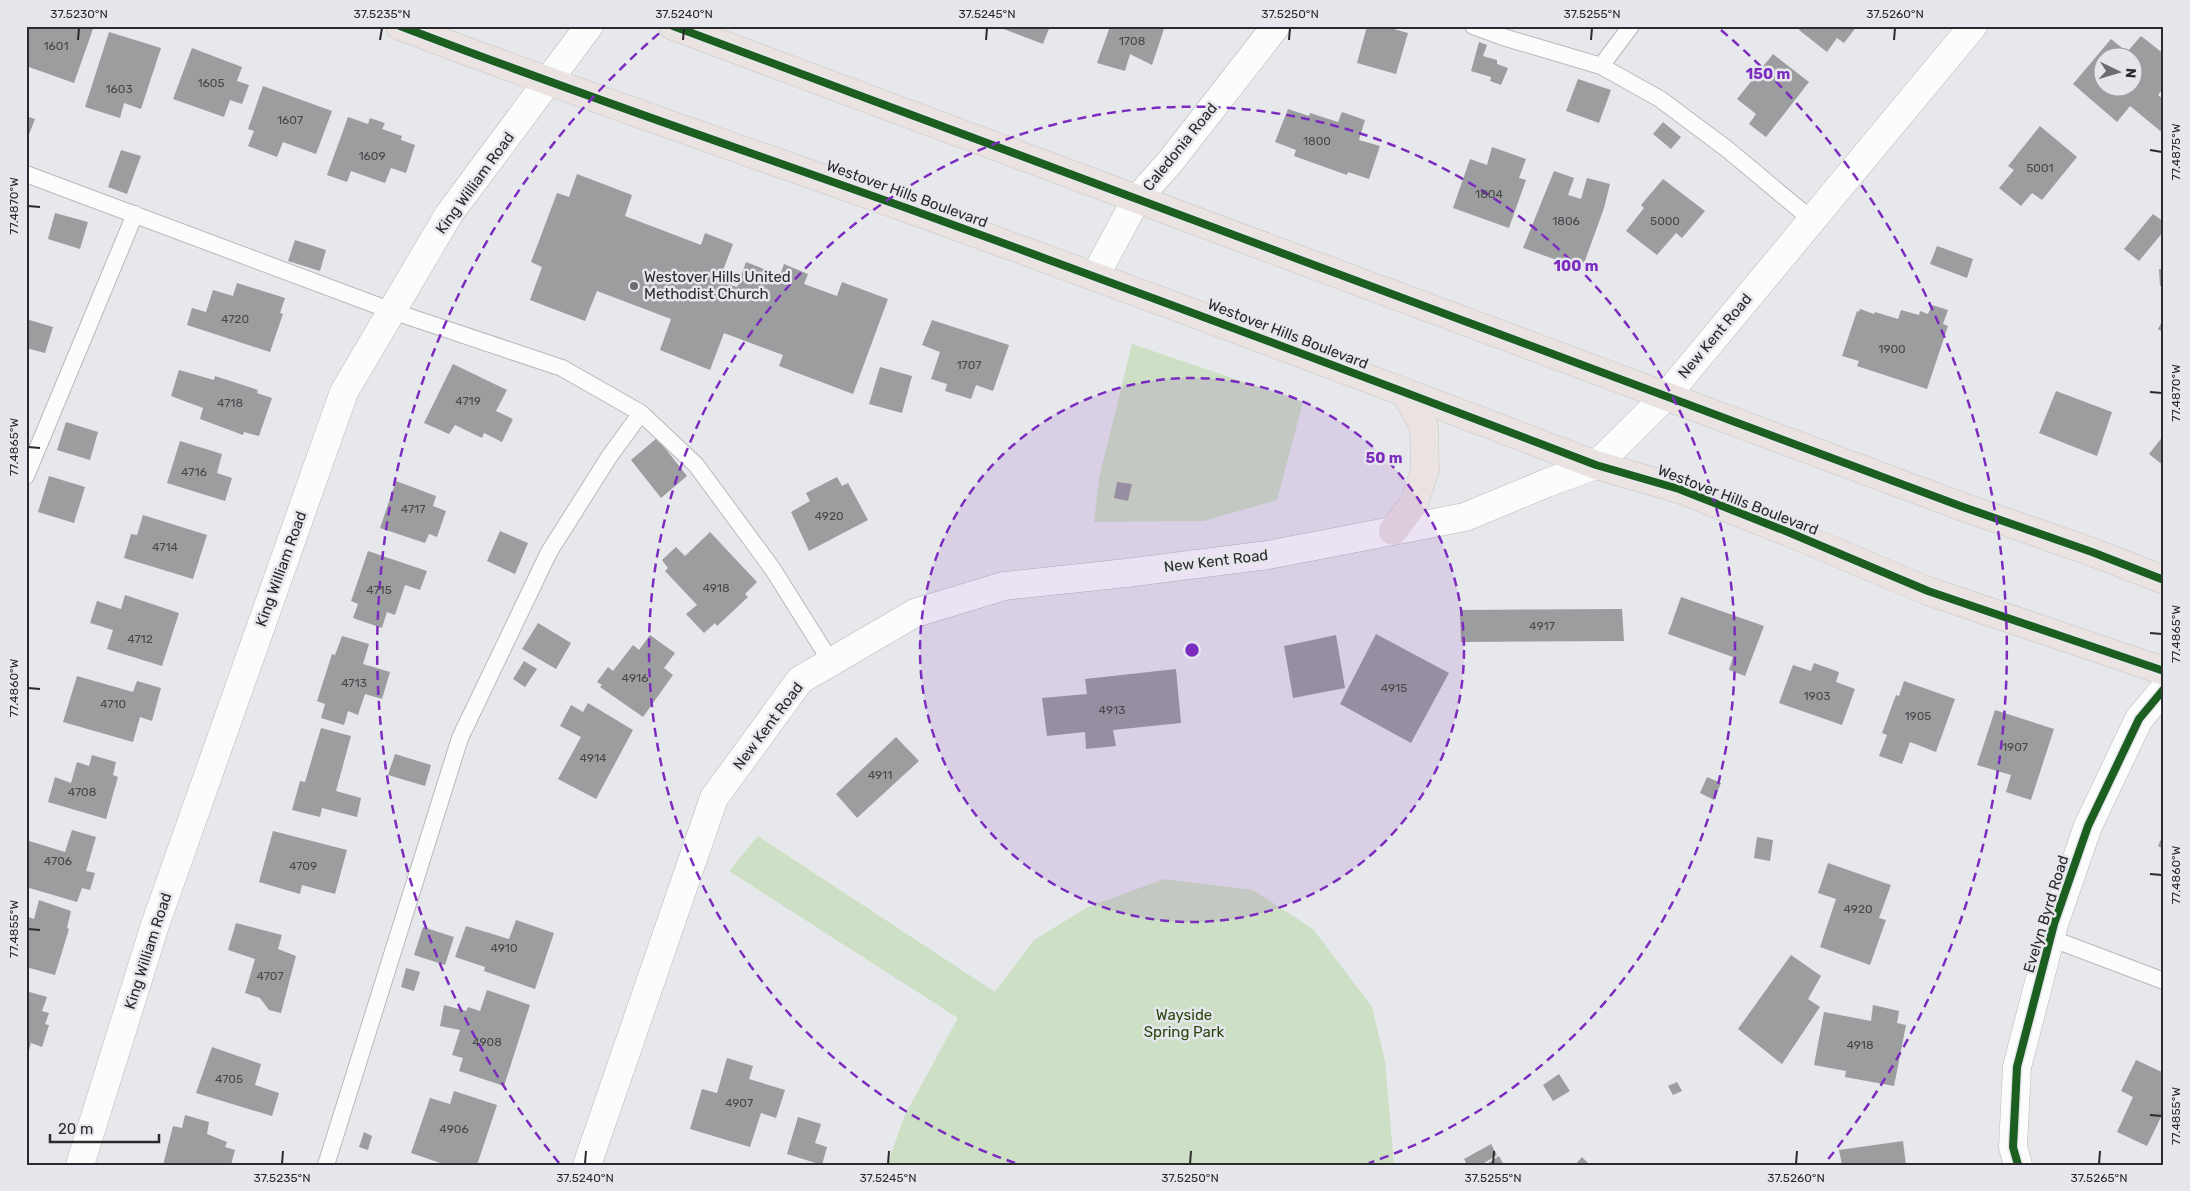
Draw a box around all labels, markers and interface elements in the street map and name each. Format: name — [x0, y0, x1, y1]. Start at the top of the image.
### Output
text: 37.5230°N — [50, 7, 108, 21]
text: 37.5235°N — [353, 7, 411, 21]
text: 37.5240°N — [655, 7, 713, 21]
text: 37.5245°N — [958, 7, 1016, 21]
text: 37.5250°N — [1261, 7, 1319, 21]
text: 37.5255°N — [1563, 7, 1621, 21]
text: 37.5260°N — [1866, 7, 1924, 21]
house number: 1708 — [1119, 34, 1145, 48]
house number: 1601 — [43, 39, 69, 53]
north arrow — [2092, 48, 2142, 98]
text: 150 m — [1746, 65, 1790, 83]
text: N — [2122, 67, 2139, 79]
house number: 1605 — [197, 76, 225, 90]
house number: 1603 — [105, 82, 133, 96]
street label: Caledonia Road — [1139, 99, 1221, 195]
house number: 1607 — [277, 113, 303, 127]
text: 77.4875°W — [2169, 123, 2183, 181]
street label: King William Road — [432, 129, 518, 237]
house number: 1800 — [1303, 134, 1331, 148]
house number: 1609 — [358, 149, 386, 163]
street label: Westover Hills Boulevard — [824, 156, 990, 232]
house number: 5001 — [2026, 161, 2054, 175]
text: 77.4870°W — [7, 177, 21, 235]
house number: 1804 — [1475, 187, 1503, 201]
house number: 1806 — [1552, 214, 1580, 228]
house number: 5000 — [1650, 214, 1680, 228]
text: 100 m — [1554, 257, 1598, 275]
place label: Westover Hills United Methodist Church — [644, 268, 791, 303]
marker: Westover Hills United Methodist Church — [628, 280, 640, 292]
street label: New Kent Road — [1674, 290, 1756, 382]
street label: Westover Hills Boulevard — [1205, 295, 1371, 373]
house number: 4720 — [221, 312, 249, 326]
house number: 1900 — [1878, 342, 1906, 356]
house number: 1707 — [956, 358, 982, 372]
text: 77.4870°W — [2169, 364, 2183, 422]
house number: 4719 — [455, 394, 481, 408]
house number: 4718 — [217, 396, 243, 410]
text: 77.4865°W — [7, 418, 21, 476]
text: 50 m — [1366, 449, 1402, 467]
street label: Westover Hills Boulevard — [1655, 461, 1821, 539]
house number: 4716 — [181, 465, 207, 479]
house number: 4717 — [401, 502, 425, 516]
street label: King William Road — [252, 509, 310, 629]
house number: 4920 — [814, 509, 844, 523]
house number: 4714 — [152, 540, 179, 554]
street label: New Kent Road — [1163, 546, 1269, 576]
house number: 4918 — [702, 581, 730, 595]
house number: 4715 — [366, 583, 392, 597]
text: 77.4865°W — [2169, 605, 2183, 663]
house number: 4917 — [1529, 619, 1555, 633]
house number: 4712 — [127, 632, 153, 646]
centre of rings — [1183, 641, 1201, 659]
text: 77.4860°W — [7, 658, 21, 717]
house number: 4916 — [622, 671, 648, 685]
house number: 4713 — [341, 676, 367, 690]
street label: New Kent Road — [729, 679, 807, 773]
house number: 4915 — [1381, 681, 1407, 695]
house number: 1903 — [1803, 689, 1831, 703]
house number: 4710 — [100, 697, 126, 711]
house number: 4913 — [1099, 703, 1125, 717]
house number: 1905 — [1904, 709, 1932, 723]
house number: 1907 — [2002, 740, 2028, 754]
house number: 4914 — [579, 751, 607, 765]
house number: 4911 — [868, 768, 892, 782]
house number: 4708 — [68, 785, 96, 799]
text: 77.4860°W — [2169, 845, 2183, 904]
street label: Evelyn Byrd Road — [2020, 853, 2072, 975]
house number: 4706 — [44, 854, 72, 868]
house number: 4709 — [289, 859, 317, 873]
street label: King William Road — [121, 890, 175, 1012]
text: 77.4855°W — [7, 900, 21, 958]
house number: 4920 — [1843, 902, 1873, 916]
house number: 4910 — [490, 941, 518, 955]
house number: 4707 — [256, 969, 284, 983]
park label: Wayside Spring Park — [1144, 1006, 1225, 1041]
house number: 4908 — [472, 1035, 502, 1049]
house number: 4918 — [1846, 1038, 1874, 1052]
house number: 4705 — [215, 1072, 243, 1086]
text: 77.4855°W — [2169, 1087, 2183, 1145]
house number: 4907 — [725, 1096, 753, 1110]
scale bar — [50, 1111, 159, 1143]
text: 20 m — [58, 1120, 93, 1138]
house number: 4906 — [439, 1122, 469, 1136]
text: 37.5235°N — [253, 1171, 311, 1185]
text: 37.5240°N — [556, 1171, 614, 1185]
text: 37.5245°N — [859, 1171, 917, 1185]
text: 37.5250°N — [1161, 1171, 1219, 1185]
text: 37.5255°N — [1464, 1171, 1522, 1185]
text: 37.5260°N — [1767, 1171, 1825, 1185]
text: 37.5265°N — [2070, 1171, 2128, 1185]

